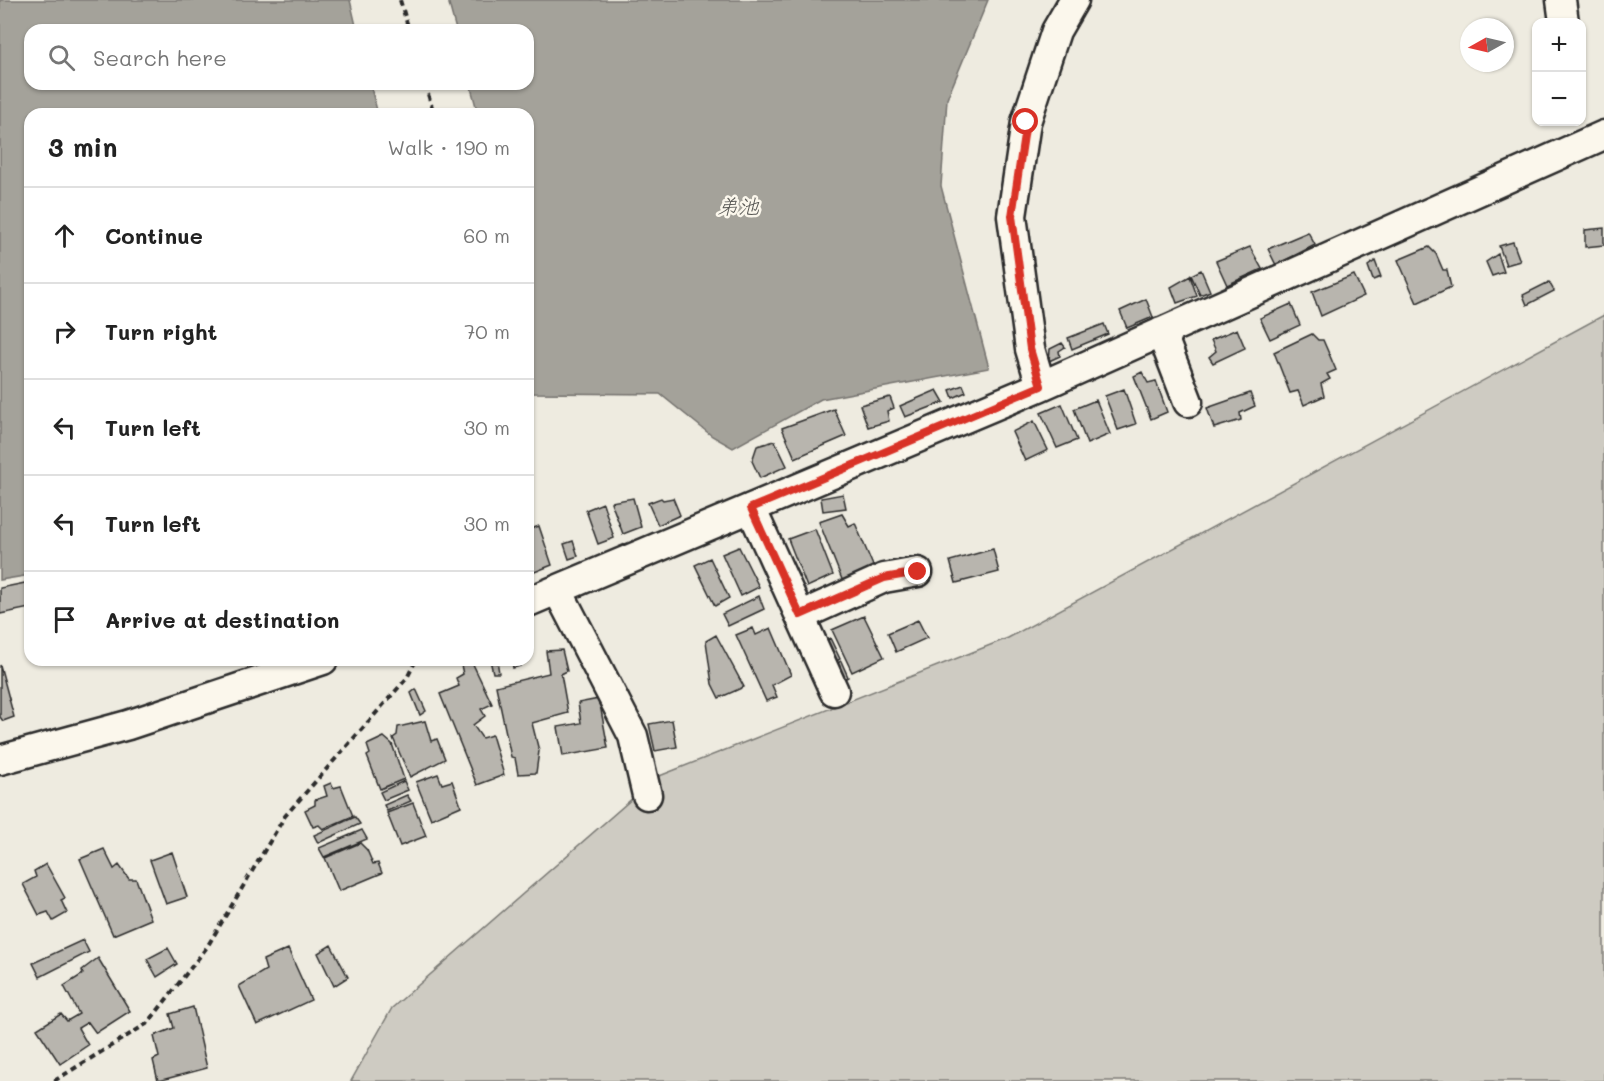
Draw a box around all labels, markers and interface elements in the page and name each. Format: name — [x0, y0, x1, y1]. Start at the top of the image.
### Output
north arrow — [1460, 18, 1514, 72]
map controls — [1532, 18, 1586, 126]
button: + — [1532, 18, 1586, 72]
search box — [24, 24, 534, 90]
icon: search — [45, 41, 78, 74]
text: Search here — [93, 43, 227, 72]
button: − — [1532, 72, 1586, 126]
route start — [1012, 108, 1038, 134]
text: 3 min — [48, 130, 117, 164]
text: Walk · 190 m — [387, 134, 510, 160]
water label: 弟池 — [717, 192, 760, 219]
icon: ahead — [48, 219, 81, 252]
text: Continue — [105, 221, 203, 250]
text: 60 m — [463, 222, 510, 248]
icon: right — [48, 315, 81, 348]
text: Turn right — [105, 317, 217, 346]
text: 70 m — [464, 318, 510, 344]
icon: left — [48, 411, 81, 444]
text: Turn left — [105, 413, 201, 442]
text: 30 m — [464, 414, 510, 440]
icon: left — [48, 507, 81, 540]
text: Turn left — [105, 509, 201, 538]
text: 30 m — [464, 510, 510, 536]
route end — [904, 558, 930, 584]
icon: arrive — [48, 603, 81, 636]
text: Arrive at destination — [105, 605, 340, 634]

